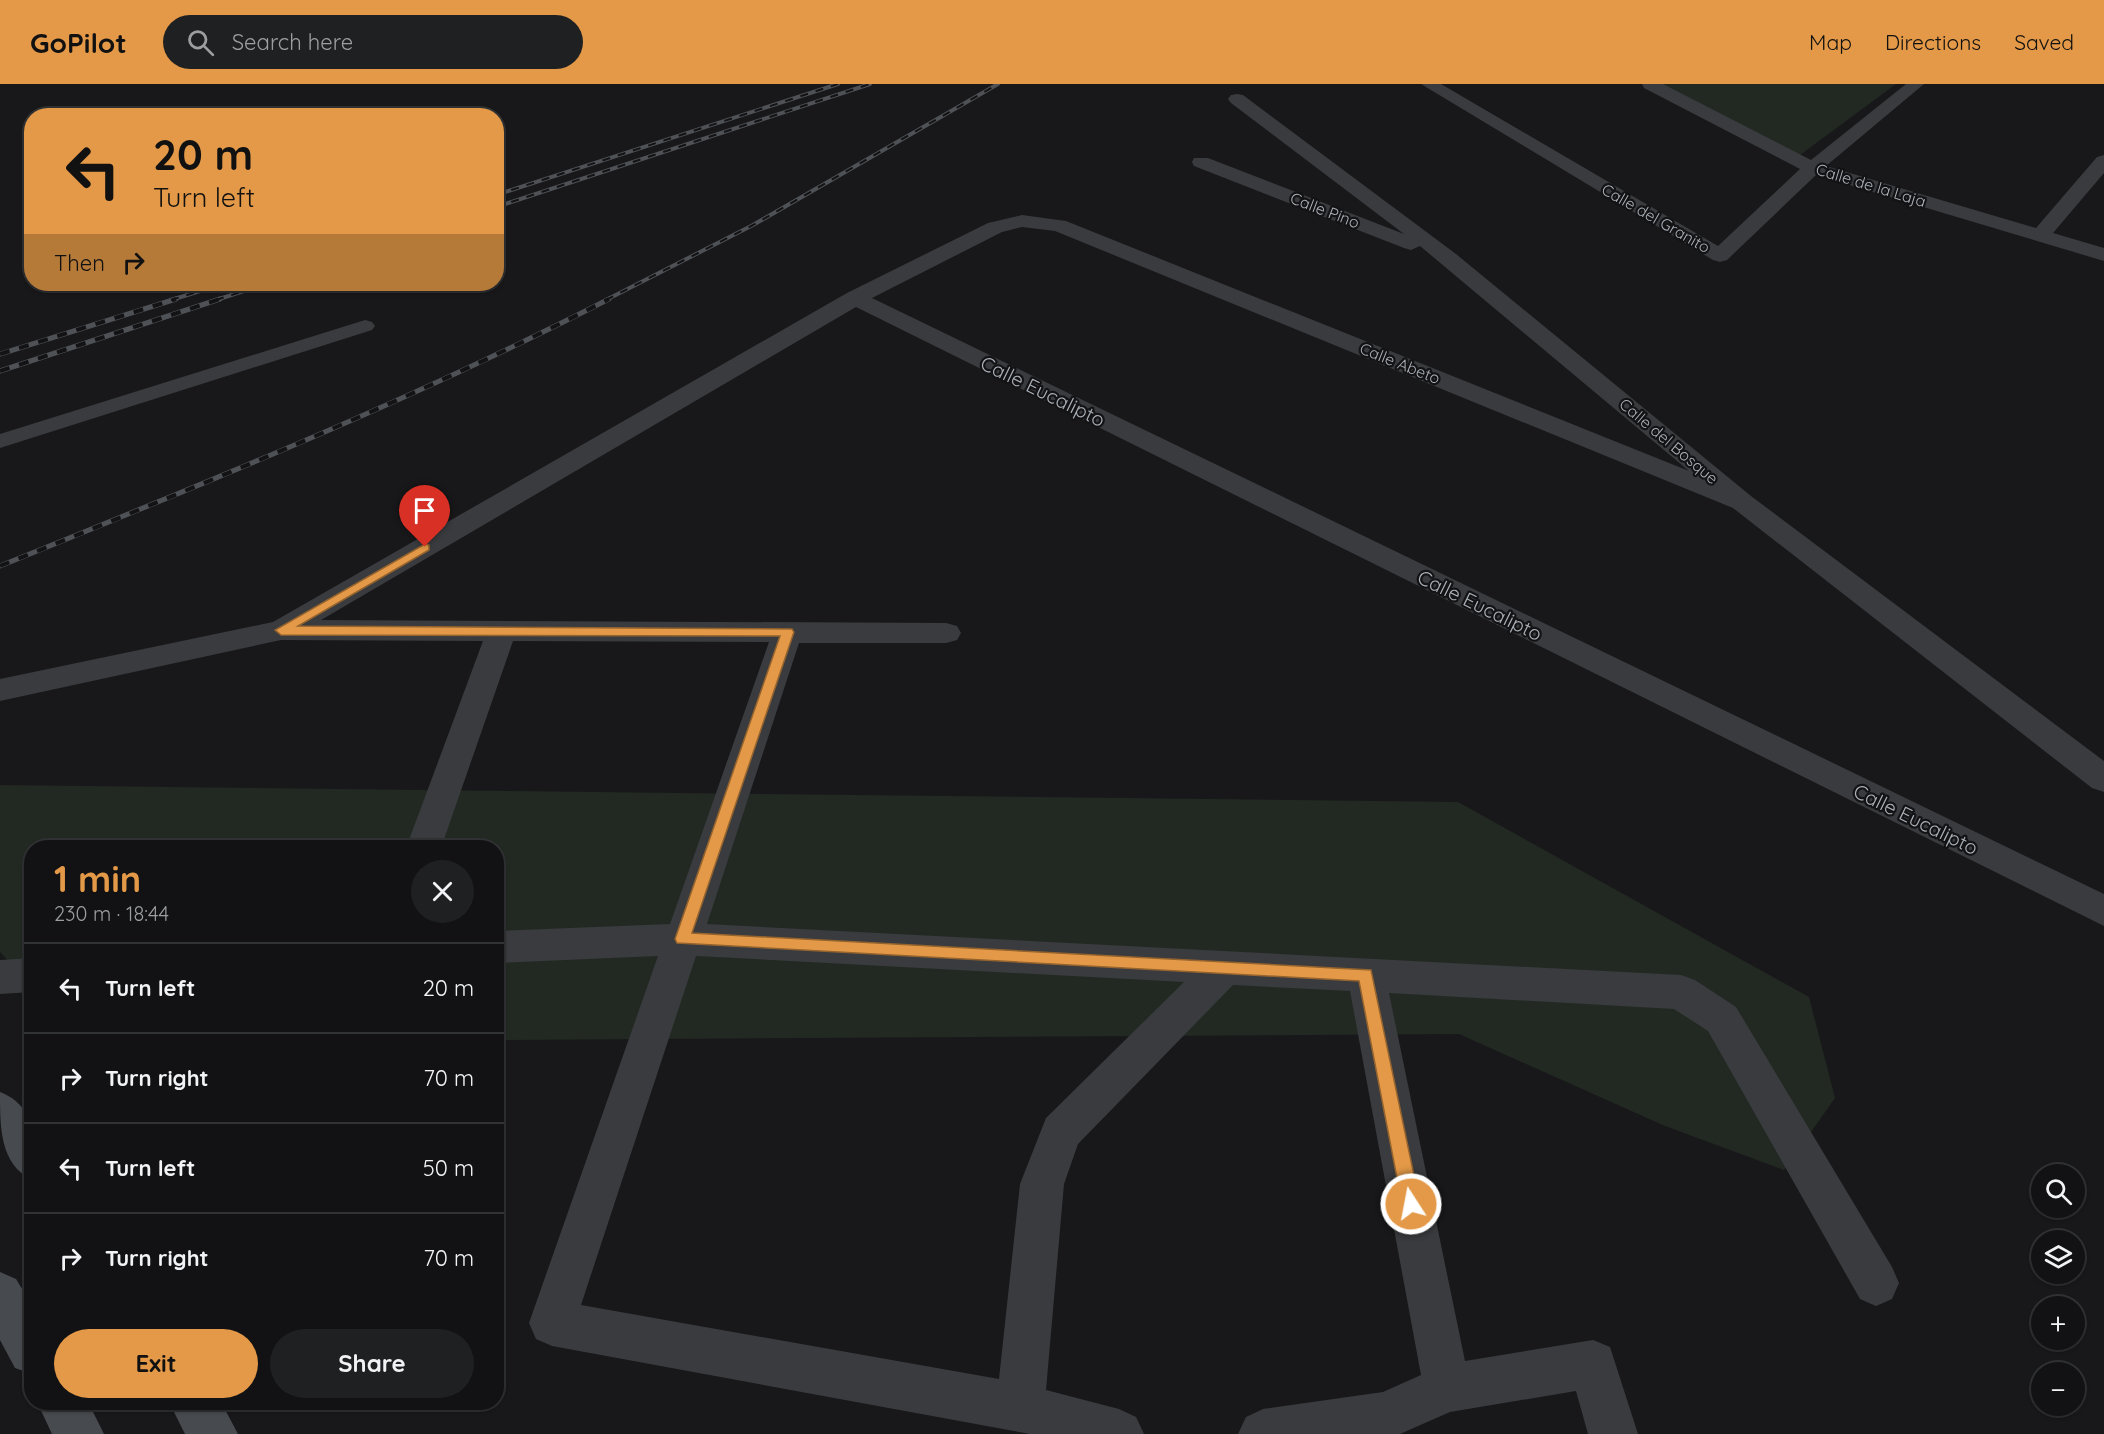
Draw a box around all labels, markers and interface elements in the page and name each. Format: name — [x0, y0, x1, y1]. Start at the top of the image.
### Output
search box — [163, 15, 583, 69]
text: GoPilot — [30, 25, 127, 60]
icon: search — [184, 26, 217, 59]
text: Search here — [232, 28, 353, 56]
text: Map — [1809, 29, 1852, 55]
text: Directions — [1885, 29, 1981, 55]
text: Saved — [2014, 29, 2074, 55]
text: 20 m — [153, 128, 253, 181]
icon: left — [54, 132, 132, 210]
street label: Calle de la Laja — [1814, 159, 1928, 211]
street label: Calle del Granito — [1598, 179, 1714, 257]
text: Turn left — [153, 180, 255, 214]
street label: Calle Pino — [1288, 188, 1362, 232]
icon: right — [117, 246, 150, 279]
text: Then — [54, 249, 105, 277]
street label: Calle Abeto — [1357, 338, 1443, 388]
street label: Calle Eucalipto — [977, 350, 1109, 432]
street label: Calle del Bosque — [1615, 394, 1723, 488]
pin — [399, 485, 450, 547]
icon: arrive — [408, 494, 441, 527]
street label: Calle Eucalipto — [1414, 564, 1546, 646]
street label: Calle Eucalipto — [1850, 778, 1982, 860]
text: 1 min — [54, 856, 141, 901]
button: close — [411, 860, 474, 923]
text: 230 m · 18:44 — [54, 901, 169, 926]
icon: left — [54, 972, 87, 1005]
text: Turn left — [105, 974, 195, 1002]
text: 20 m — [423, 974, 474, 1002]
icon: right — [54, 1062, 87, 1095]
text: Turn right — [105, 1064, 209, 1092]
text: 70 m — [424, 1064, 474, 1092]
icon: left — [54, 1152, 87, 1185]
text: Turn left — [105, 1154, 195, 1182]
text: 50 m — [423, 1154, 474, 1182]
map controls — [2031, 1164, 2085, 1416]
button: search — [2031, 1164, 2085, 1218]
position arrow — [1379, 1172, 1443, 1236]
button: layers — [2031, 1230, 2085, 1284]
icon: right — [54, 1242, 87, 1275]
text: Turn right — [105, 1244, 209, 1272]
text: 70 m — [424, 1244, 474, 1272]
button: + — [2031, 1296, 2085, 1350]
button: Exit — [54, 1329, 258, 1398]
button: Share — [270, 1329, 474, 1398]
button: − — [2031, 1362, 2085, 1416]

